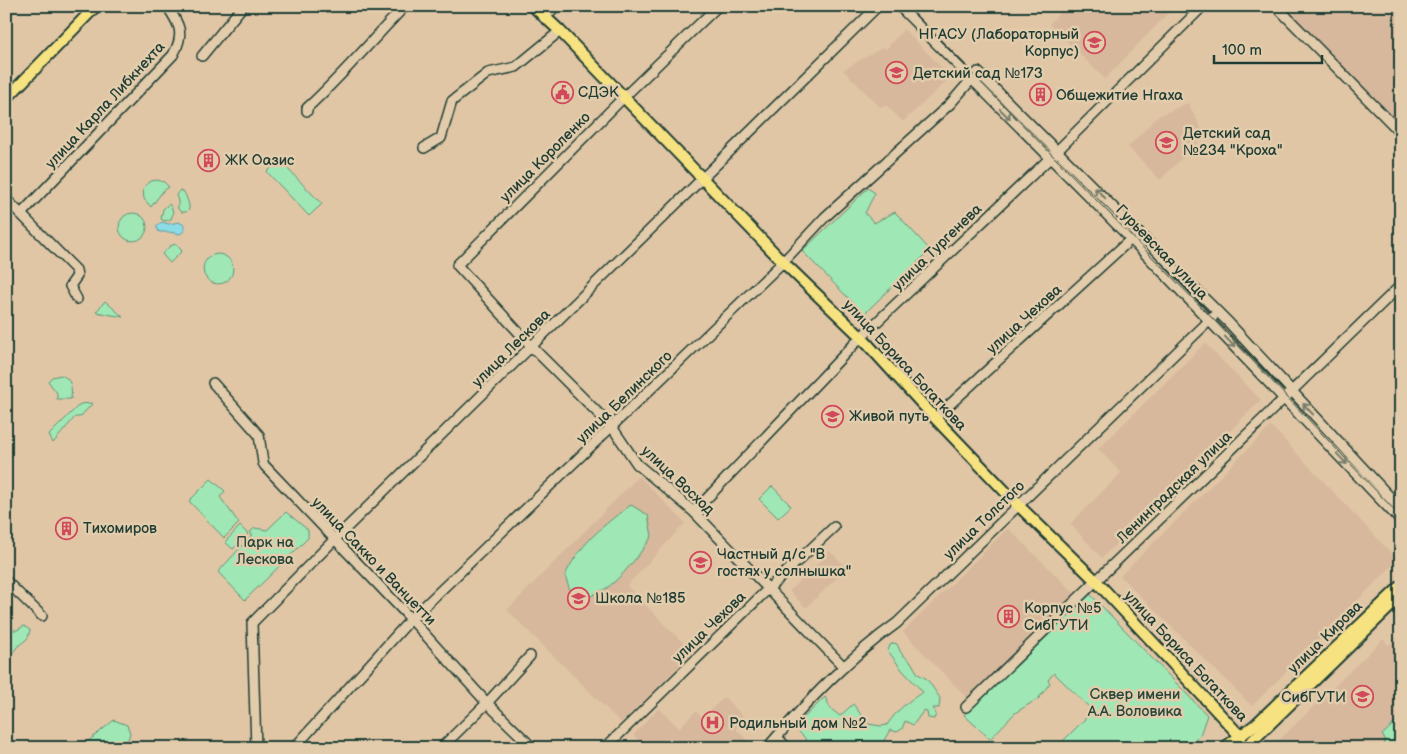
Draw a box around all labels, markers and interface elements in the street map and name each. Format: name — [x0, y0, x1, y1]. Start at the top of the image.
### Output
place label: НГАСУ (Лабораторный Корпус) — [919, 25, 1079, 61]
school or university icon: НГАСУ (Лабораторный Корпус) — [1083, 31, 1107, 55]
scale bar — [1214, 32, 1322, 64]
street label: улица Карла Либкнехта — [41, 38, 169, 173]
text: 100 m — [1222, 41, 1262, 60]
school or university icon: Детский сад №173 — [885, 61, 909, 85]
place label: Детский сад №173 — [913, 64, 1043, 83]
public building icon: СДЭК — [550, 80, 574, 104]
place label: СДЭК — [578, 83, 619, 102]
building icon: Общежитие Нгаха — [1028, 83, 1052, 107]
place label: Общежитие Нгаха — [1056, 86, 1183, 105]
one-way arrow — [999, 107, 1011, 120]
street label: улица Короленко — [496, 108, 595, 207]
place label: Детский сад №234 "Кроха" — [1183, 124, 1283, 160]
school or university icon: Детский сад №234 "Кроха" — [1155, 130, 1179, 154]
building icon: ЖК Оазис — [197, 148, 221, 172]
place label: ЖК Оазис — [225, 151, 295, 170]
one-way arrow — [1093, 187, 1106, 199]
street label: улица Тургенева — [889, 200, 986, 295]
street label: Гурьевская улица — [1111, 201, 1212, 304]
street label: улица Чехова — [983, 280, 1066, 358]
street label: улица Бориса Богаткова — [839, 296, 971, 435]
street label: улица Лескова — [468, 305, 555, 392]
one-way arrow — [1224, 335, 1236, 348]
street label: улица Белинского — [572, 347, 676, 448]
one-way arrow — [1302, 403, 1314, 416]
school or university icon: Живой путь — [821, 404, 845, 428]
place label: Живой путь — [849, 407, 929, 426]
street label: Ленинградская улица — [1112, 427, 1236, 548]
street label: улица Восход — [637, 442, 718, 519]
one-way arrow — [1336, 453, 1348, 466]
street label: улица Толстого — [940, 477, 1029, 564]
street label: улица Сакко и Ванцетти — [307, 493, 440, 629]
building icon: Тихомиров — [55, 516, 79, 540]
place label: Тихомиров — [83, 519, 157, 538]
park label: Парк на Лескова — [235, 533, 294, 569]
place label: Частный д/c "В гостях у солнышка" — [717, 545, 851, 581]
school or university icon: Частный д/c "В гостях у солнышка" — [689, 551, 713, 575]
school or university icon: Школа №185 — [567, 586, 591, 610]
street label: улица Чехова — [669, 587, 750, 667]
street label: улица Бориса Богаткова — [1120, 587, 1252, 726]
place label: Школа №185 — [595, 589, 686, 608]
street label: улица Кирова — [1284, 597, 1367, 678]
place label: Корпус №5 СибГУТИ — [1024, 599, 1102, 635]
building icon: Корпус №5 СибГУТИ — [996, 605, 1020, 629]
park label: Cквер имени А.А. Воловика — [1087, 685, 1182, 721]
school or university icon: СибГУТИ — [1350, 685, 1374, 709]
place label: СибГУТИ — [1281, 688, 1346, 707]
hospital icon: Родильный дом №2 — [701, 711, 725, 735]
place label: Родильный дом №2 — [729, 714, 867, 733]

